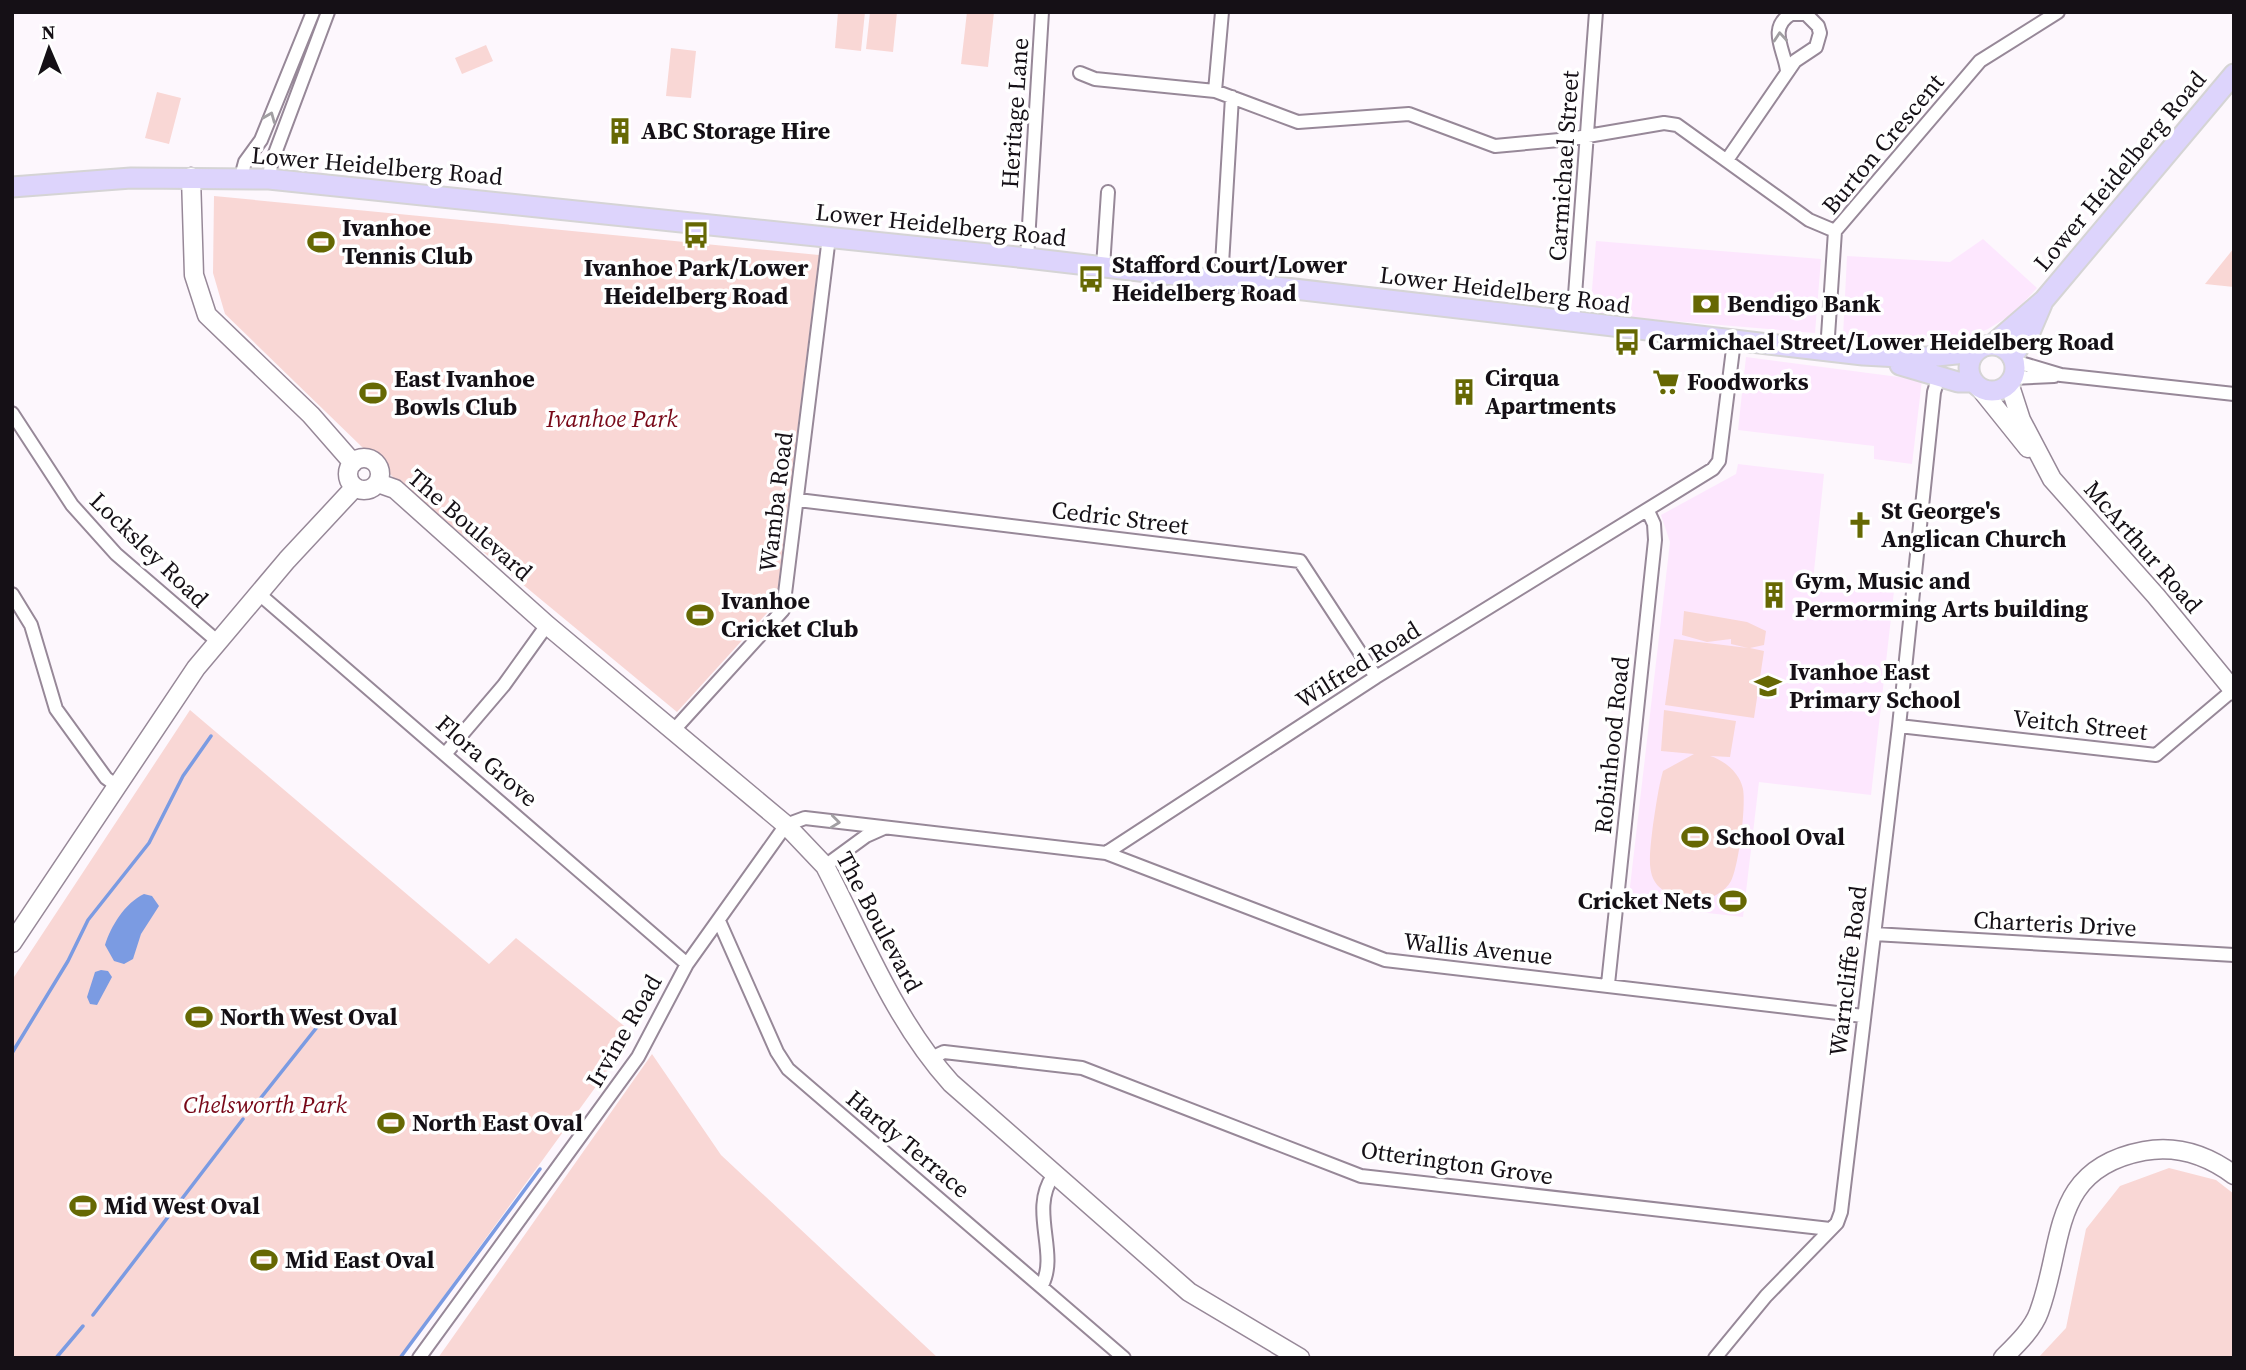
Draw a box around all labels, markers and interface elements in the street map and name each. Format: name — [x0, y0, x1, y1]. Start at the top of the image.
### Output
north arrow — [14, 14, 84, 84]
text: N — [41, 19, 56, 45]
one-way arrow — [1773, 31, 1788, 43]
street label: Heritage Lane — [993, 37, 1036, 189]
street label: Lower Heidelberg Road — [2026, 63, 2214, 278]
street label: Burton Crescent — [1814, 66, 1951, 221]
street label: Carmichael Street — [1540, 69, 1587, 262]
one-way arrow — [262, 111, 276, 123]
place label: ABC Storage Hire — [641, 114, 830, 147]
building icon: ABC Storage Hire — [605, 116, 635, 146]
street label: Lower Heidelberg Road — [250, 138, 505, 193]
street label: Lower Heidelberg Road — [814, 195, 1069, 254]
place label: Ivanhoe Tennis Club — [342, 211, 473, 272]
bus stop icon: Ivanhoe Park/Lower Heidelberg Road — [681, 220, 711, 250]
sports icon: Ivanhoe Tennis Club — [306, 227, 336, 257]
place label: Stafford Court/Lower Heidelberg Road — [1112, 248, 1348, 309]
place label: Ivanhoe Park/Lower Heidelberg Road — [584, 251, 809, 312]
street label: Lower Heidelberg Road — [1378, 258, 1633, 321]
bus stop icon: Stafford Court/Lower Heidelberg Road — [1076, 264, 1106, 294]
place label: Bendigo Bank — [1727, 287, 1881, 320]
bank icon: Bendigo Bank — [1691, 289, 1721, 319]
place label: Carmichael Street/Lower Heidelberg Road — [1648, 325, 2114, 358]
bus stop icon: Carmichael Street/Lower Heidelberg Road — [1612, 327, 1642, 357]
place label: Cirqua Apartments — [1485, 361, 1616, 422]
place label: East Ivanhoe Bowls Club — [394, 362, 535, 423]
place label: Foodworks — [1687, 365, 1809, 398]
supermarket icon: Foodworks — [1651, 367, 1681, 397]
building icon: Cirqua Apartments — [1449, 377, 1479, 407]
sports icon: East Ivanhoe Bowls Club — [358, 378, 388, 408]
park label: Ivanhoe Park — [545, 402, 678, 435]
street label: Wamba Road — [751, 429, 801, 574]
street label: The Boulevard — [401, 461, 540, 588]
street label: McArthur Road — [2077, 473, 2210, 620]
street label: Locksley Road — [83, 484, 216, 615]
street label: Cedric Street — [1050, 493, 1191, 542]
place label: St George's Anglican Church — [1881, 494, 2067, 555]
church icon: St George's Anglican Church — [1845, 510, 1875, 540]
place label: Gym, Music and Permorming Arts building — [1795, 564, 2088, 625]
building icon: Gym, Music and Permorming Arts building — [1759, 580, 1789, 610]
place label: Ivanhoe Cricket Club — [721, 584, 858, 645]
sports icon: Ivanhoe Cricket Club — [685, 600, 715, 630]
street label: Wilfred Road — [1289, 613, 1427, 716]
street label: Robinhood Road — [1586, 654, 1637, 835]
place label: Ivanhoe East Primary School — [1789, 655, 1961, 716]
school or university icon: Ivanhoe East Primary School — [1753, 671, 1783, 701]
street label: Veitch Street — [2011, 701, 2149, 748]
street label: Flora Grove — [429, 707, 545, 814]
one-way arrow — [829, 814, 840, 829]
place label: School Oval — [1716, 820, 1845, 853]
sports icon: School Oval — [1680, 822, 1710, 852]
street label: The Boulevard — [828, 845, 931, 998]
street label: Warncliffe Road — [1821, 883, 1874, 1058]
place label: Cricket Nets — [1578, 884, 1712, 917]
sports icon: Cricket Nets — [1718, 886, 1748, 916]
street label: Charteris Drive — [1973, 903, 2138, 944]
street label: Wallis Avenue — [1402, 924, 1554, 973]
street label: Irvine Road — [578, 968, 669, 1093]
place label: North West Oval — [220, 1000, 398, 1033]
sports icon: North West Oval — [184, 1002, 214, 1032]
street label: Hardy Terrace — [839, 1082, 977, 1205]
park label: Chelsworth Park — [183, 1088, 347, 1121]
place label: North East Oval — [412, 1106, 583, 1139]
sports icon: North East Oval — [376, 1108, 406, 1138]
street label: Otterington Grove — [1359, 1133, 1555, 1192]
place label: Mid West Oval — [104, 1189, 260, 1222]
sports icon: Mid West Oval — [68, 1191, 98, 1221]
place label: Mid East Oval — [285, 1243, 435, 1276]
sports icon: Mid East Oval — [249, 1245, 279, 1275]

